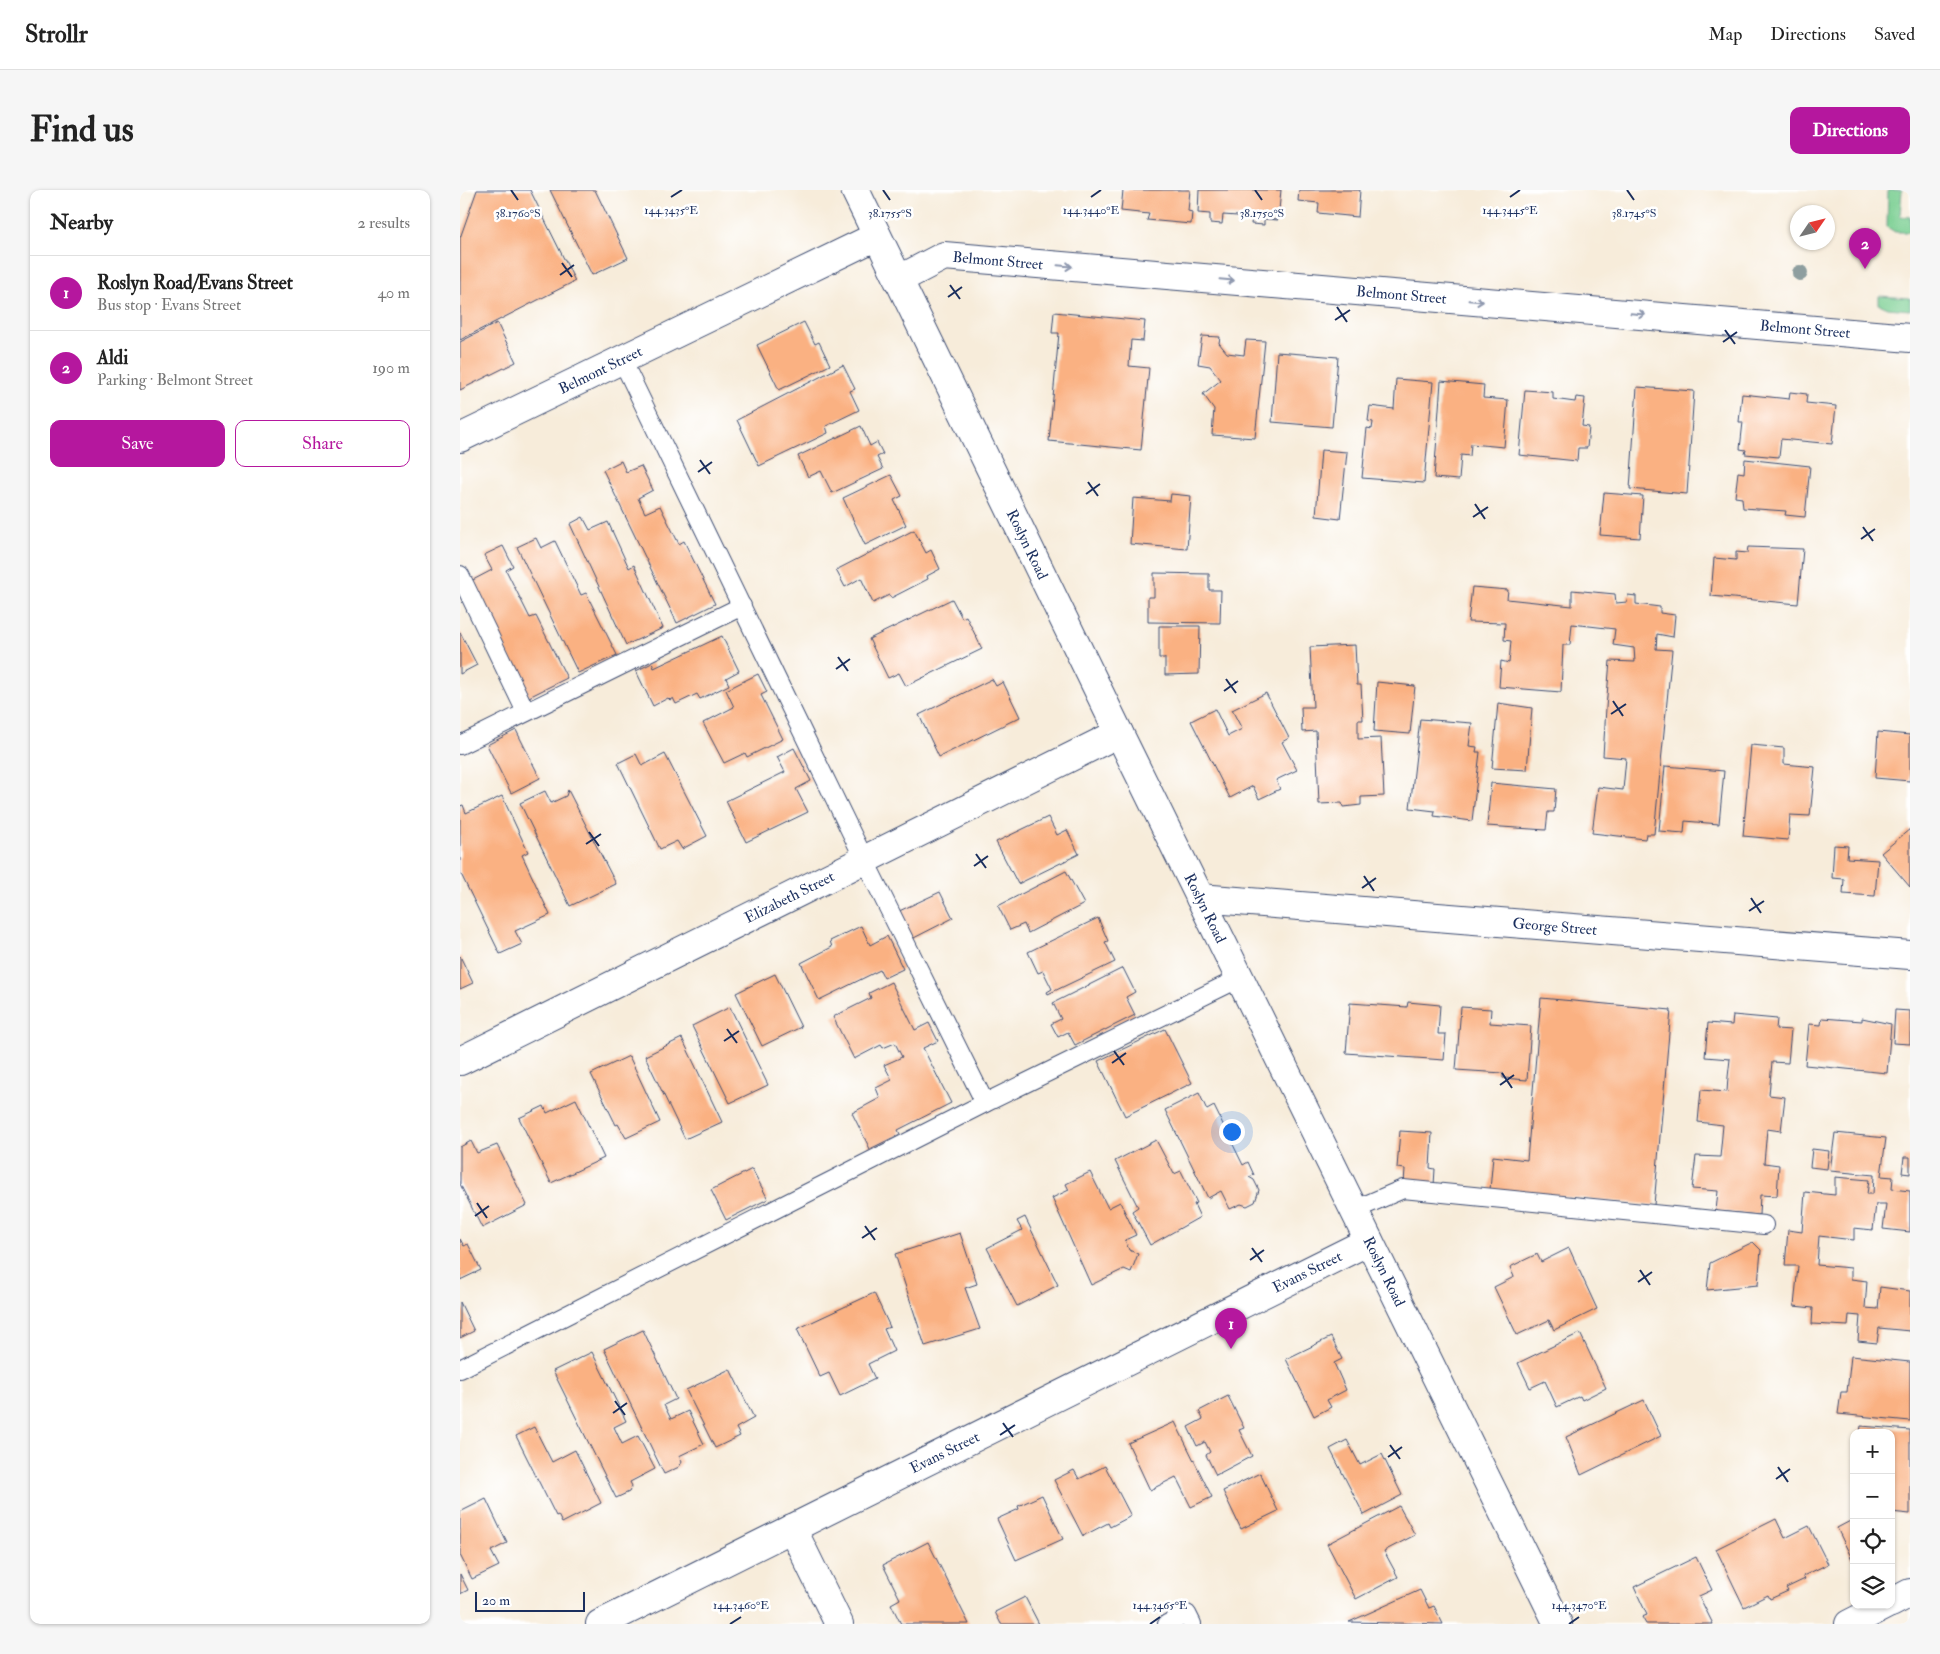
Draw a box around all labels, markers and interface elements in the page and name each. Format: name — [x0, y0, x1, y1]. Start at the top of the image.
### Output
text: Strollr — [25, 19, 88, 50]
text: Map — [1709, 23, 1742, 46]
text: Directions — [1770, 23, 1846, 46]
text: Saved — [1874, 23, 1915, 46]
button: Directions — [1790, 107, 1910, 154]
text: Find us — [30, 108, 134, 152]
text: 144.3435°E — [644, 203, 698, 218]
text: 144.3440°E — [1063, 203, 1120, 218]
text: 144.3445°E — [1482, 203, 1538, 218]
north arrow — [1790, 205, 1835, 250]
text: 38.1760°S — [495, 206, 541, 221]
text: 38.1755°S — [868, 206, 912, 221]
text: 38.1750°S — [1240, 206, 1284, 221]
text: 38.1745°S — [1612, 206, 1656, 221]
text: Nearby — [50, 209, 113, 236]
text: 2 results — [357, 213, 410, 233]
pin: 2 — [1849, 228, 1881, 269]
street label: Belmont Street — [952, 248, 1044, 274]
one-way arrow — [1057, 262, 1073, 271]
text: Roslyn Road/Evans Street — [97, 271, 293, 295]
one-way arrow — [1219, 275, 1235, 285]
street label: Belmont Street — [1355, 282, 1448, 309]
text: 1 — [63, 283, 69, 303]
text: 40 m — [377, 283, 410, 303]
text: Bus stop · Evans Street — [97, 295, 241, 315]
one-way arrow — [1468, 296, 1484, 305]
one-way arrow — [1630, 309, 1646, 319]
street label: Belmont Street — [1759, 316, 1851, 343]
street label: Belmont Street — [556, 342, 646, 399]
text: Aldi — [97, 346, 128, 370]
text: 2 — [62, 358, 70, 378]
text: 190 m — [372, 358, 410, 378]
text: Parking · Belmont Street — [97, 370, 253, 390]
button: Save — [50, 420, 225, 467]
button: Share — [235, 420, 410, 467]
street label: Roslyn Road — [1002, 506, 1052, 583]
street label: Elizabeth Street — [742, 867, 838, 928]
street label: Roslyn Road — [1180, 870, 1230, 947]
street label: George Street — [1512, 914, 1598, 940]
your location — [1219, 1119, 1245, 1145]
street label: Roslyn Road — [1359, 1234, 1409, 1310]
street label: Evans Street — [1269, 1247, 1345, 1298]
pin: 1 — [1215, 1308, 1247, 1349]
street label: Evans Street — [907, 1427, 983, 1478]
map controls — [1850, 1429, 1895, 1609]
button: + — [1850, 1429, 1895, 1474]
button: − — [1850, 1474, 1895, 1519]
button: locate — [1850, 1519, 1895, 1564]
button: layers — [1850, 1564, 1895, 1609]
scale bar — [475, 1589, 585, 1612]
text: 20 m — [482, 1592, 510, 1609]
text: 144.3460°E — [713, 1598, 769, 1613]
text: 144.3465°E — [1132, 1598, 1188, 1613]
text: 144.3470°E — [1551, 1598, 1607, 1613]

